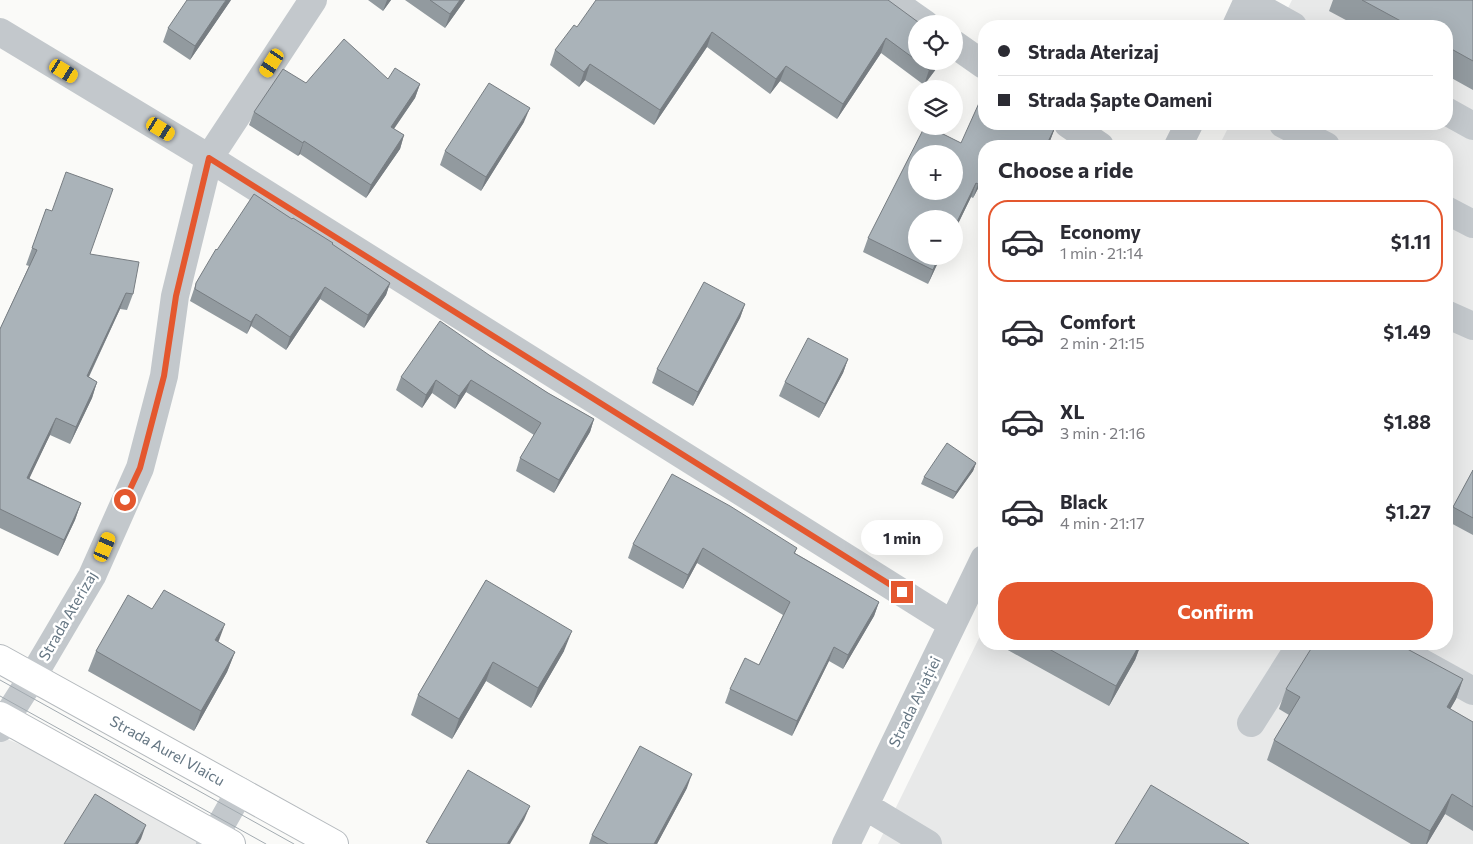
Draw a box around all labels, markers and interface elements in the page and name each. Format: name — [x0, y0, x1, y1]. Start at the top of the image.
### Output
map controls — [908, 15, 963, 265]
button: locate — [908, 15, 963, 70]
text: Strada Aterizaj — [1028, 40, 1159, 63]
car — [257, 46, 286, 80]
car — [47, 57, 80, 85]
button: layers — [908, 80, 963, 135]
text: Strada Șapte Oameni — [1028, 88, 1212, 111]
car — [144, 115, 177, 143]
button: + — [908, 145, 963, 200]
text: Choose a ride — [998, 156, 1133, 183]
button: − — [908, 210, 963, 265]
icon: car — [1000, 219, 1045, 264]
text: Economy — [1060, 220, 1141, 243]
text: $1.11 — [1391, 230, 1431, 253]
text: 1 min · 21:14 — [1060, 243, 1143, 262]
icon: car — [1000, 309, 1045, 354]
text: Comfort — [1060, 310, 1136, 333]
text: $1.49 — [1383, 320, 1431, 343]
text: 2 min · 21:15 — [1060, 333, 1145, 352]
icon: car — [1000, 399, 1045, 444]
text: XL — [1060, 400, 1085, 423]
text: $1.88 — [1383, 410, 1431, 433]
text: 3 min · 21:16 — [1060, 423, 1145, 442]
route start — [114, 489, 136, 511]
icon: car — [1000, 489, 1045, 534]
text: Black — [1060, 490, 1108, 513]
text: $1.27 — [1385, 500, 1431, 523]
text: 4 min · 21:17 — [1060, 513, 1145, 532]
callout: 1 min — [861, 520, 943, 554]
text: 1 min — [883, 528, 921, 547]
car — [92, 530, 117, 564]
street label: Strada Aterizaj — [34, 567, 100, 664]
route end — [891, 581, 913, 603]
button: Confirm — [998, 582, 1433, 640]
street label: Strada Aviației — [884, 653, 946, 751]
street label: Strada Aurel Vlaicu — [107, 711, 228, 789]

